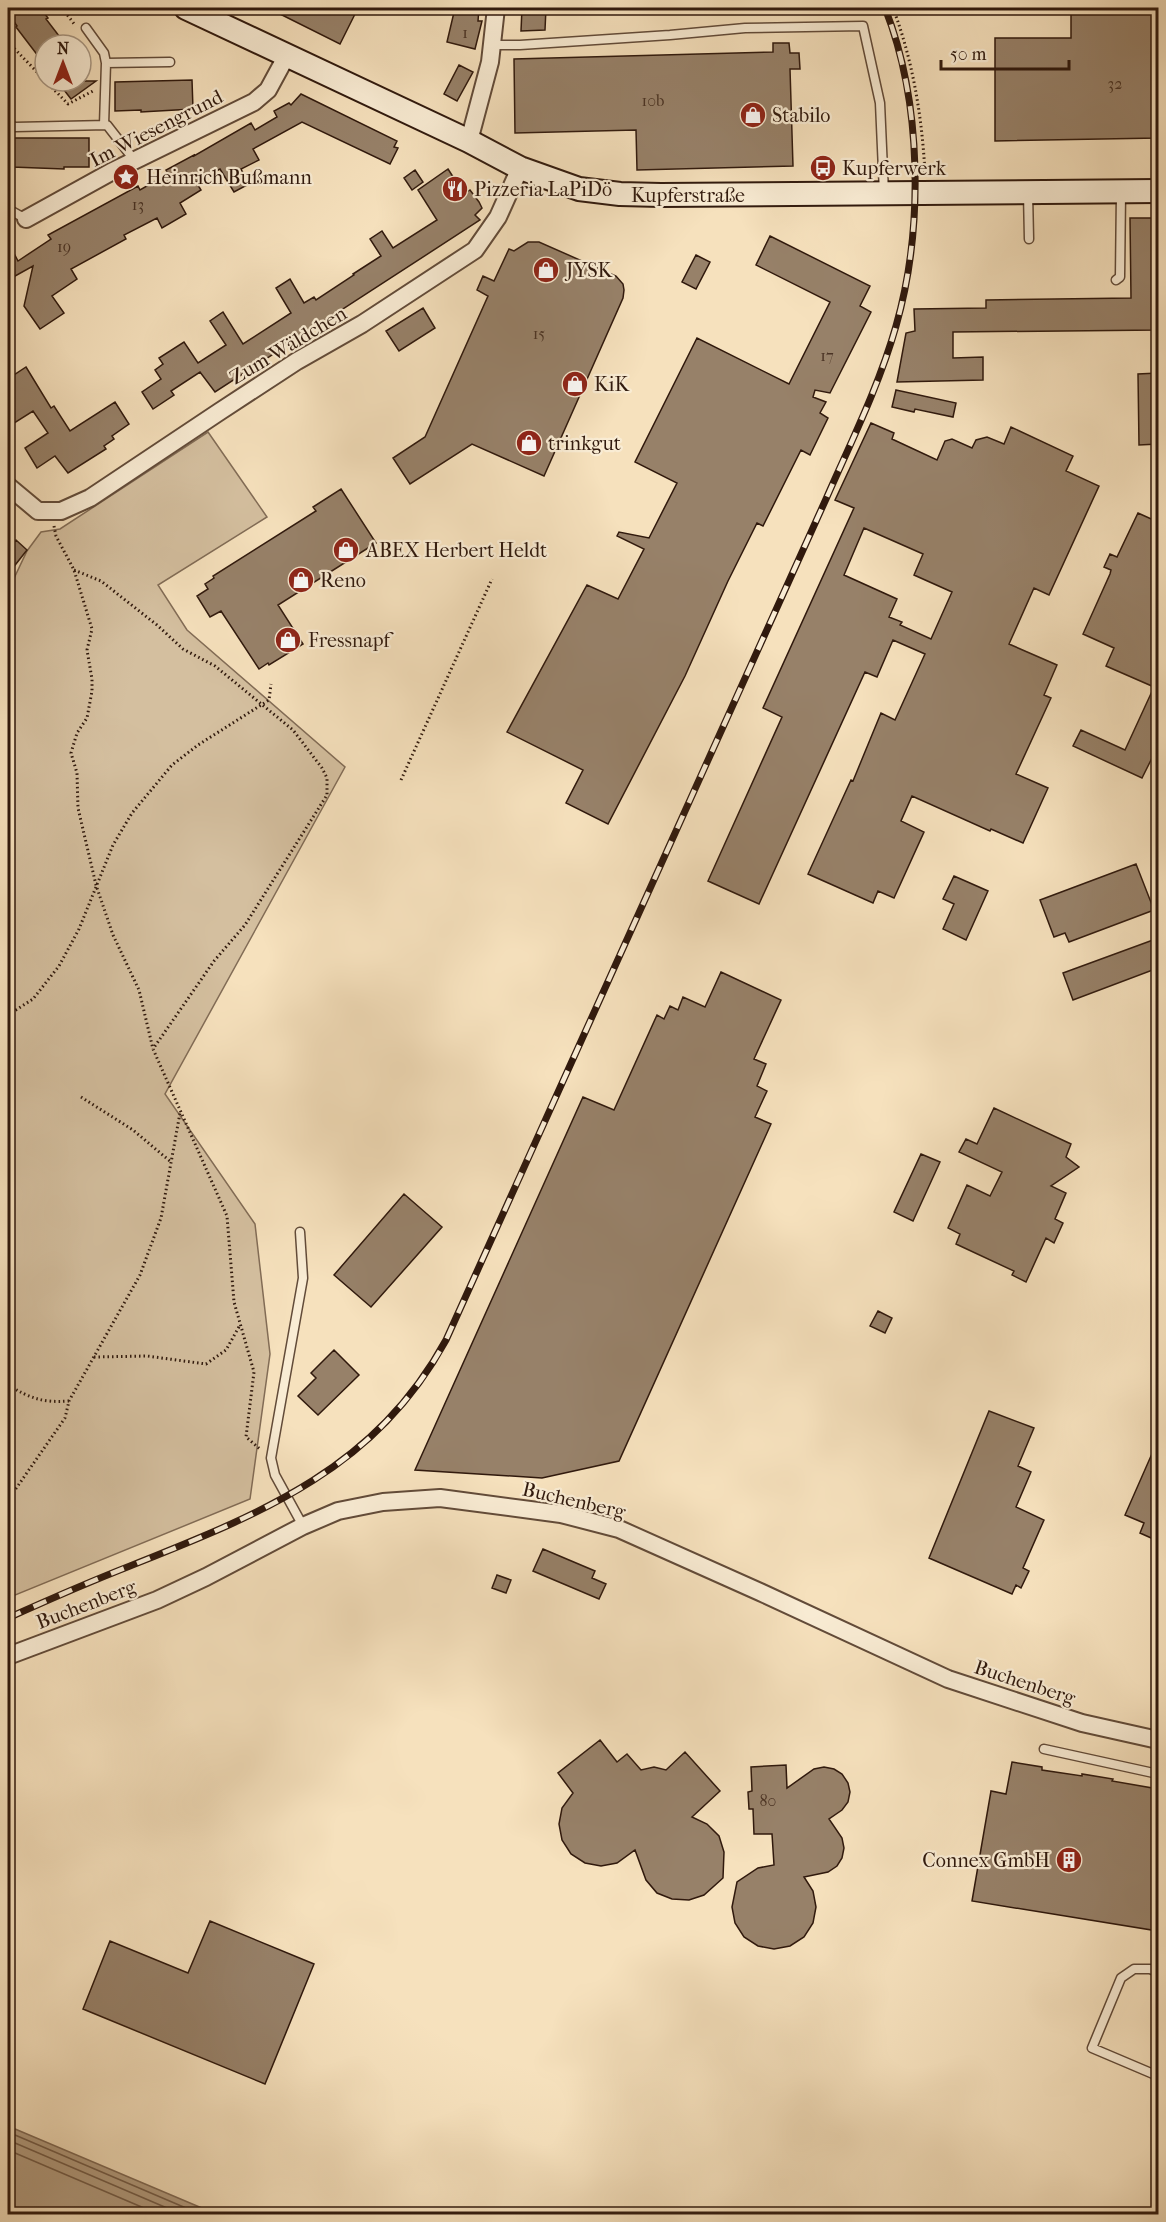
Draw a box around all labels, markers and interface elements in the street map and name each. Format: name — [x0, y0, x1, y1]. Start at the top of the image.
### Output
house number: 1 — [462, 23, 468, 42]
north arrow — [33, 33, 93, 93]
scale bar — [941, 33, 1068, 71]
text: N — [57, 39, 70, 58]
text: 50 m — [950, 44, 987, 65]
house number: 32 — [1108, 74, 1122, 93]
street label: Im Wiesengrund — [86, 85, 227, 172]
house number: 10b — [642, 91, 664, 110]
shop icon: Stabilo — [738, 100, 768, 130]
place label: Stabilo — [772, 104, 831, 127]
bus stop icon: Kupferwerk — [808, 153, 838, 183]
place label: Kupferwerk — [842, 157, 947, 180]
place icon: Heinrich Bußmann — [111, 162, 141, 192]
place label: Heinrich Bußmann — [146, 166, 312, 189]
restaurant icon: Pizzeria LaPiDö — [440, 174, 470, 204]
place label: Pizzeria LaPiDö — [474, 178, 612, 201]
street label: Kupferstraße — [631, 184, 745, 207]
house number: 13 — [132, 195, 144, 214]
house number: 19 — [57, 237, 71, 256]
shop icon: JYSK — [531, 255, 561, 285]
place label: JYSK — [564, 259, 614, 282]
street label: Zum Wäldchen — [226, 301, 351, 389]
house number: 15 — [533, 324, 545, 343]
house number: 17 — [820, 346, 834, 365]
shop icon: KiK — [560, 369, 590, 399]
place label: KiK — [594, 373, 630, 396]
shop icon: trinkgut — [514, 428, 544, 458]
place label: trinkgut — [548, 432, 621, 455]
shop icon: ABEX Herbert Heldt — [331, 535, 361, 565]
place label: ABEX Herbert Heldt — [365, 539, 547, 562]
shop icon: Reno — [286, 565, 316, 595]
place label: Reno — [320, 569, 366, 592]
shop icon: Fressnapf — [273, 625, 303, 655]
place label: Fressnapf — [308, 629, 394, 652]
street label: Buchenberg — [520, 1477, 628, 1524]
street label: Buchenberg — [33, 1575, 140, 1634]
street label: Buchenberg — [971, 1655, 1079, 1710]
house number: 80 — [760, 1791, 776, 1810]
building icon: Connex GmbH — [1054, 1845, 1084, 1875]
place label: Connex GmbH — [922, 1849, 1050, 1872]

